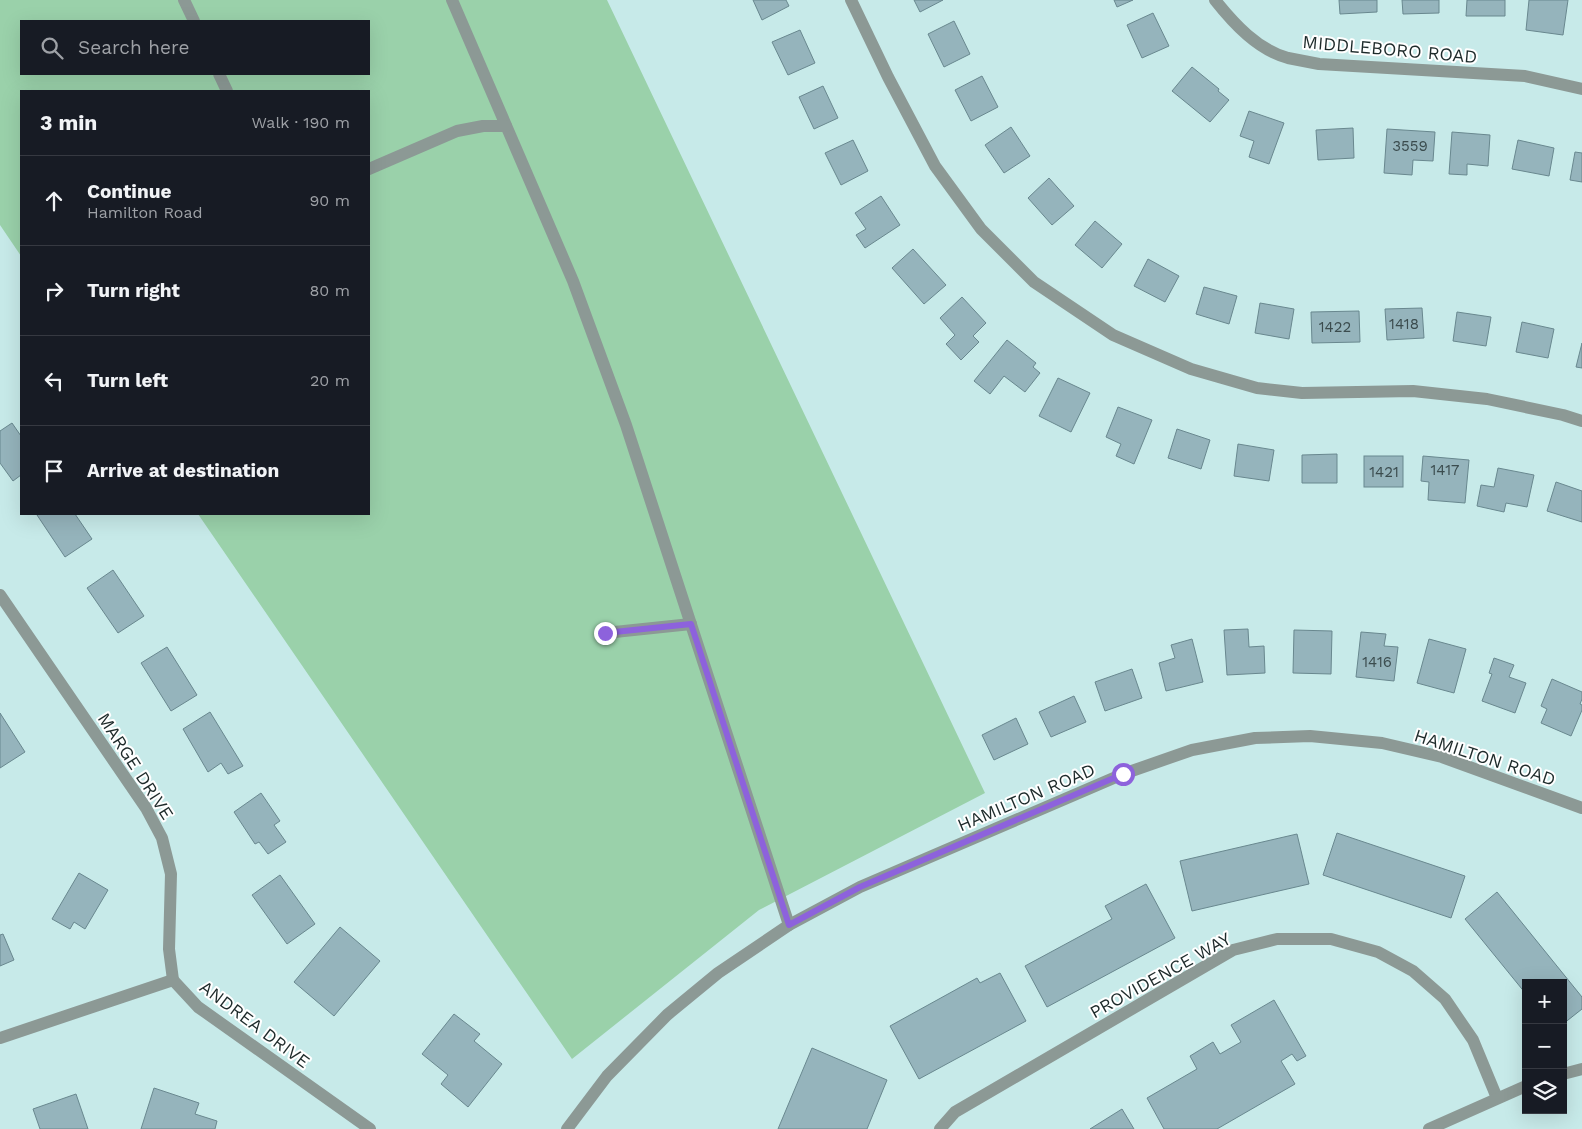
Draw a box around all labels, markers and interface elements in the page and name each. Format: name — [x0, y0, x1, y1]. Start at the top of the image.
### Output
search box — [20, 20, 370, 75]
street label: MIDDLEBORO ROAD — [1302, 31, 1478, 67]
icon: search — [38, 34, 66, 62]
text: Search here — [78, 36, 189, 59]
text: 3 min — [40, 110, 97, 135]
text: Walk · 190 m — [252, 113, 350, 132]
house number: 3559 — [1392, 137, 1428, 155]
text: Continue — [87, 180, 171, 203]
icon: ahead — [40, 187, 68, 215]
text: 90 m — [309, 191, 350, 210]
text: Hamilton Road — [87, 203, 203, 222]
icon: right — [40, 277, 68, 305]
text: Turn right — [87, 279, 180, 302]
text: 80 m — [309, 281, 350, 300]
house number: 1418 — [1389, 315, 1419, 333]
house number: 1422 — [1319, 318, 1351, 336]
icon: left — [40, 367, 68, 395]
text: Turn left — [87, 369, 168, 392]
text: 20 m — [310, 371, 350, 390]
icon: arrive — [40, 457, 68, 485]
text: Arrive at destination — [87, 459, 279, 482]
house number: 1417 — [1430, 461, 1460, 479]
house number: 1421 — [1369, 463, 1399, 481]
route end — [594, 622, 617, 645]
house number: 1416 — [1362, 653, 1392, 671]
street label: MARGE DRIVE — [94, 709, 178, 823]
street label: HAMILTON ROAD — [1412, 724, 1558, 790]
street label: HAMILTON ROAD — [954, 759, 1098, 835]
route start — [1112, 763, 1135, 786]
street label: PROVIDENCE WAY — [1086, 927, 1235, 1022]
street label: ANDREA DRIVE — [196, 976, 314, 1072]
map controls — [1522, 979, 1567, 1114]
button: + — [1522, 979, 1567, 1024]
button: − — [1522, 1024, 1567, 1069]
button: layers — [1522, 1069, 1567, 1114]

